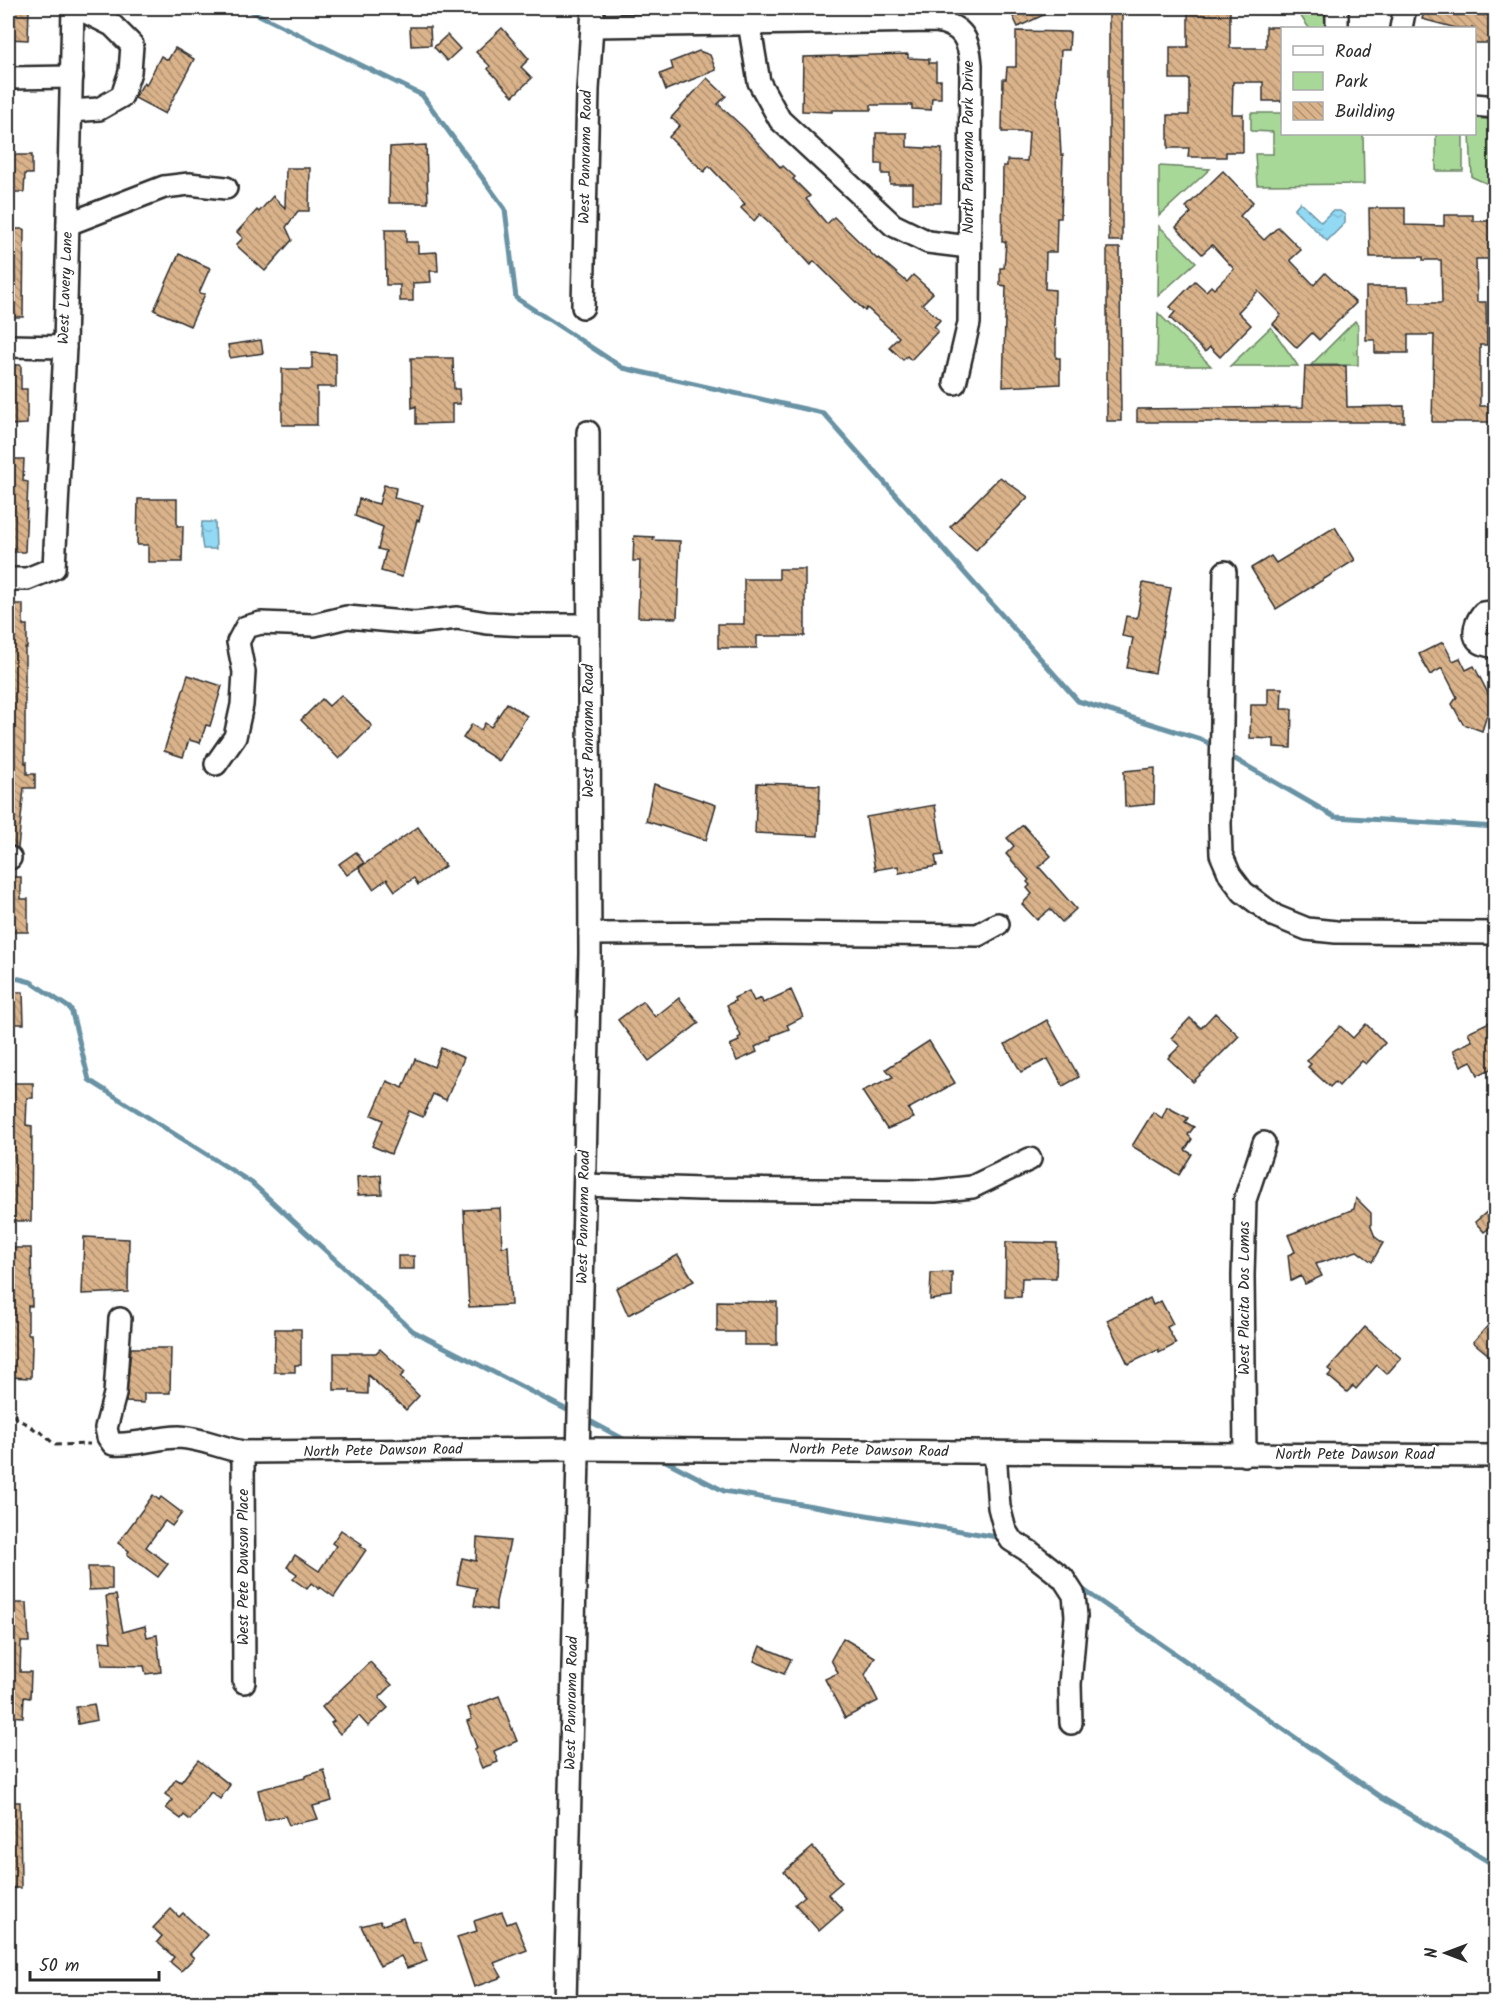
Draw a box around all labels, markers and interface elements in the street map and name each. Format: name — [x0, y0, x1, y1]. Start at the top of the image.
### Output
legend — [1281, 27, 1476, 135]
text: Road — [1335, 38, 1372, 67]
street label: North Panorama Park Drive — [957, 60, 981, 234]
text: Park — [1335, 68, 1368, 97]
street label: West Panorama Road — [573, 89, 599, 224]
text: Building — [1335, 98, 1395, 127]
street label: West Lavery Lane — [52, 231, 80, 345]
street label: West Panorama Road — [577, 664, 601, 798]
street label: West Panorama Road — [571, 1149, 597, 1284]
street label: West Placita Dos Lomas — [1233, 1220, 1257, 1375]
street label: North Pete Dawson Road — [303, 1438, 463, 1464]
street label: North Pete Dawson Road — [789, 1438, 949, 1464]
street label: North Pete Dawson Road — [1275, 1443, 1435, 1467]
street label: West Pete Dawson Place — [232, 1489, 256, 1645]
street label: West Panorama Road — [559, 1635, 585, 1770]
north arrow — [1416, 1923, 1476, 1983]
scale bar — [30, 1944, 159, 1982]
text: N — [1420, 1948, 1445, 1958]
text: 50 m — [39, 1952, 79, 1981]

